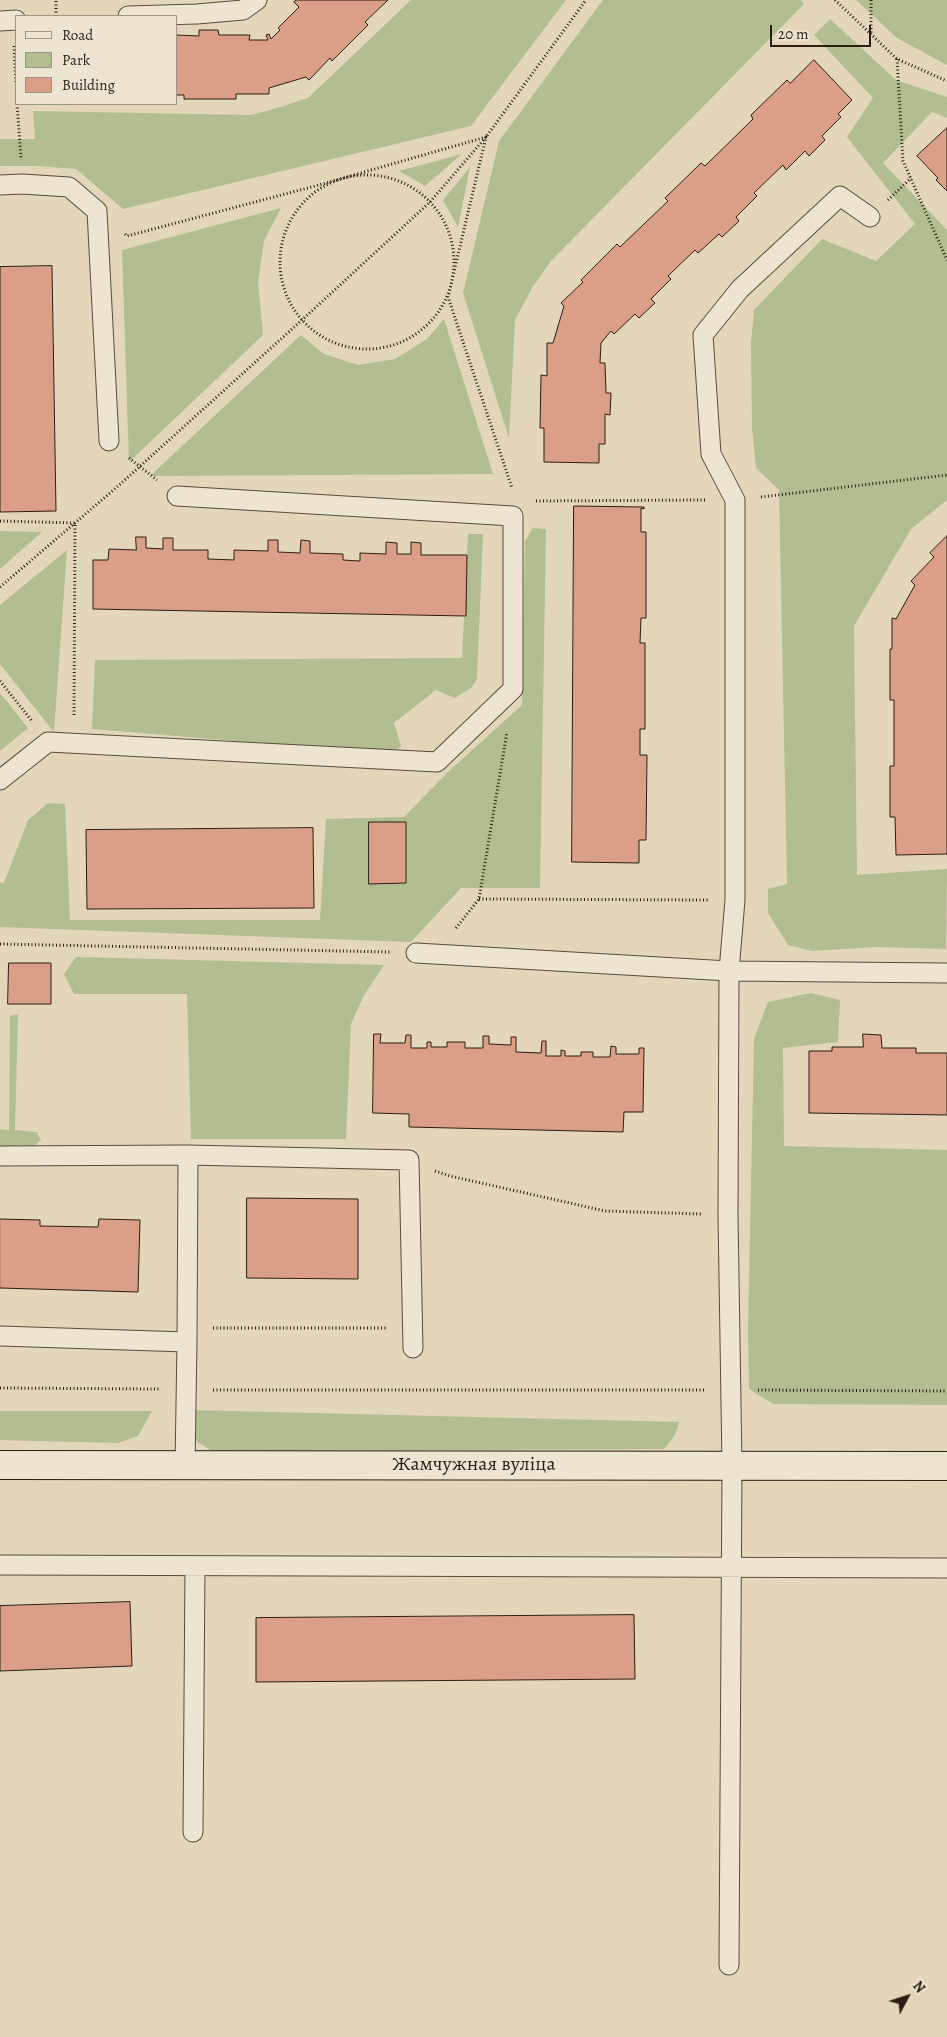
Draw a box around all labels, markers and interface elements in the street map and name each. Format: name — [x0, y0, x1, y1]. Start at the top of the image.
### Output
legend — [15, 15, 178, 105]
scale bar — [772, 15, 873, 47]
text: 20 m — [778, 24, 809, 44]
text: Road — [62, 25, 93, 45]
text: Park — [62, 50, 90, 70]
text: Building — [62, 75, 115, 95]
street label: Жамчужная вуліца — [392, 1453, 556, 1477]
north arrow — [882, 1972, 932, 2022]
text: N — [908, 1977, 929, 1997]

